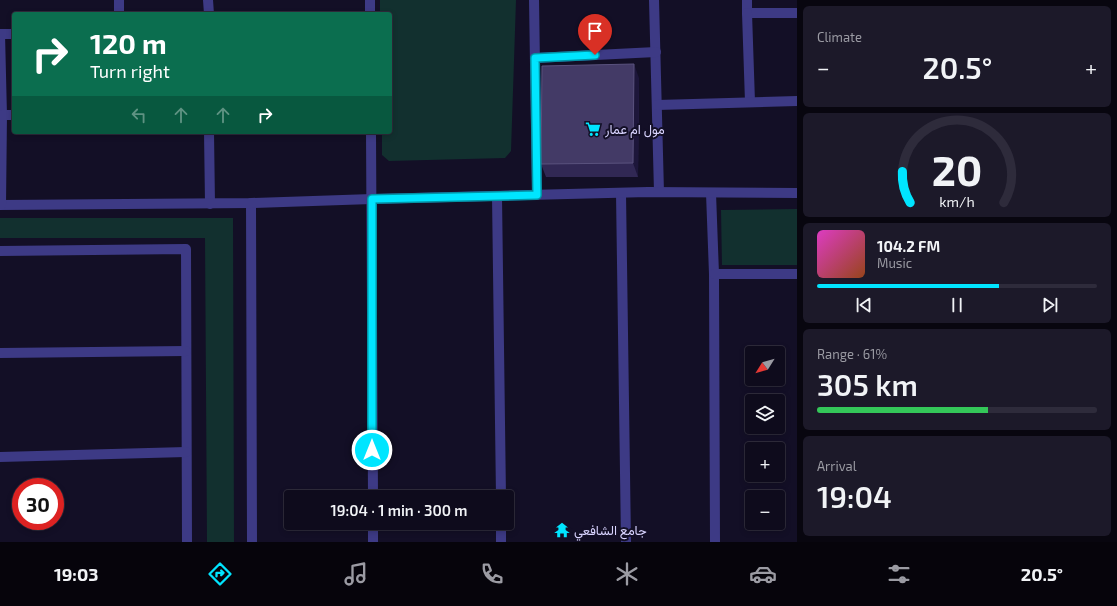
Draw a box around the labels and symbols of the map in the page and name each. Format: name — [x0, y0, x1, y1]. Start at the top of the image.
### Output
pin — [578, 14, 612, 55]
supermarket icon: مول ام عمار — [584, 120, 602, 138]
place label: مول ام عمار — [604, 121, 665, 138]
north arrow — [745, 346, 785, 386]
position arrow — [351, 429, 393, 471]
speed limit sign: 30 — [12, 478, 64, 530]
temple icon: جامع الشافعي — [553, 521, 571, 539]
place label: جامع الشافعي — [574, 522, 647, 541]

